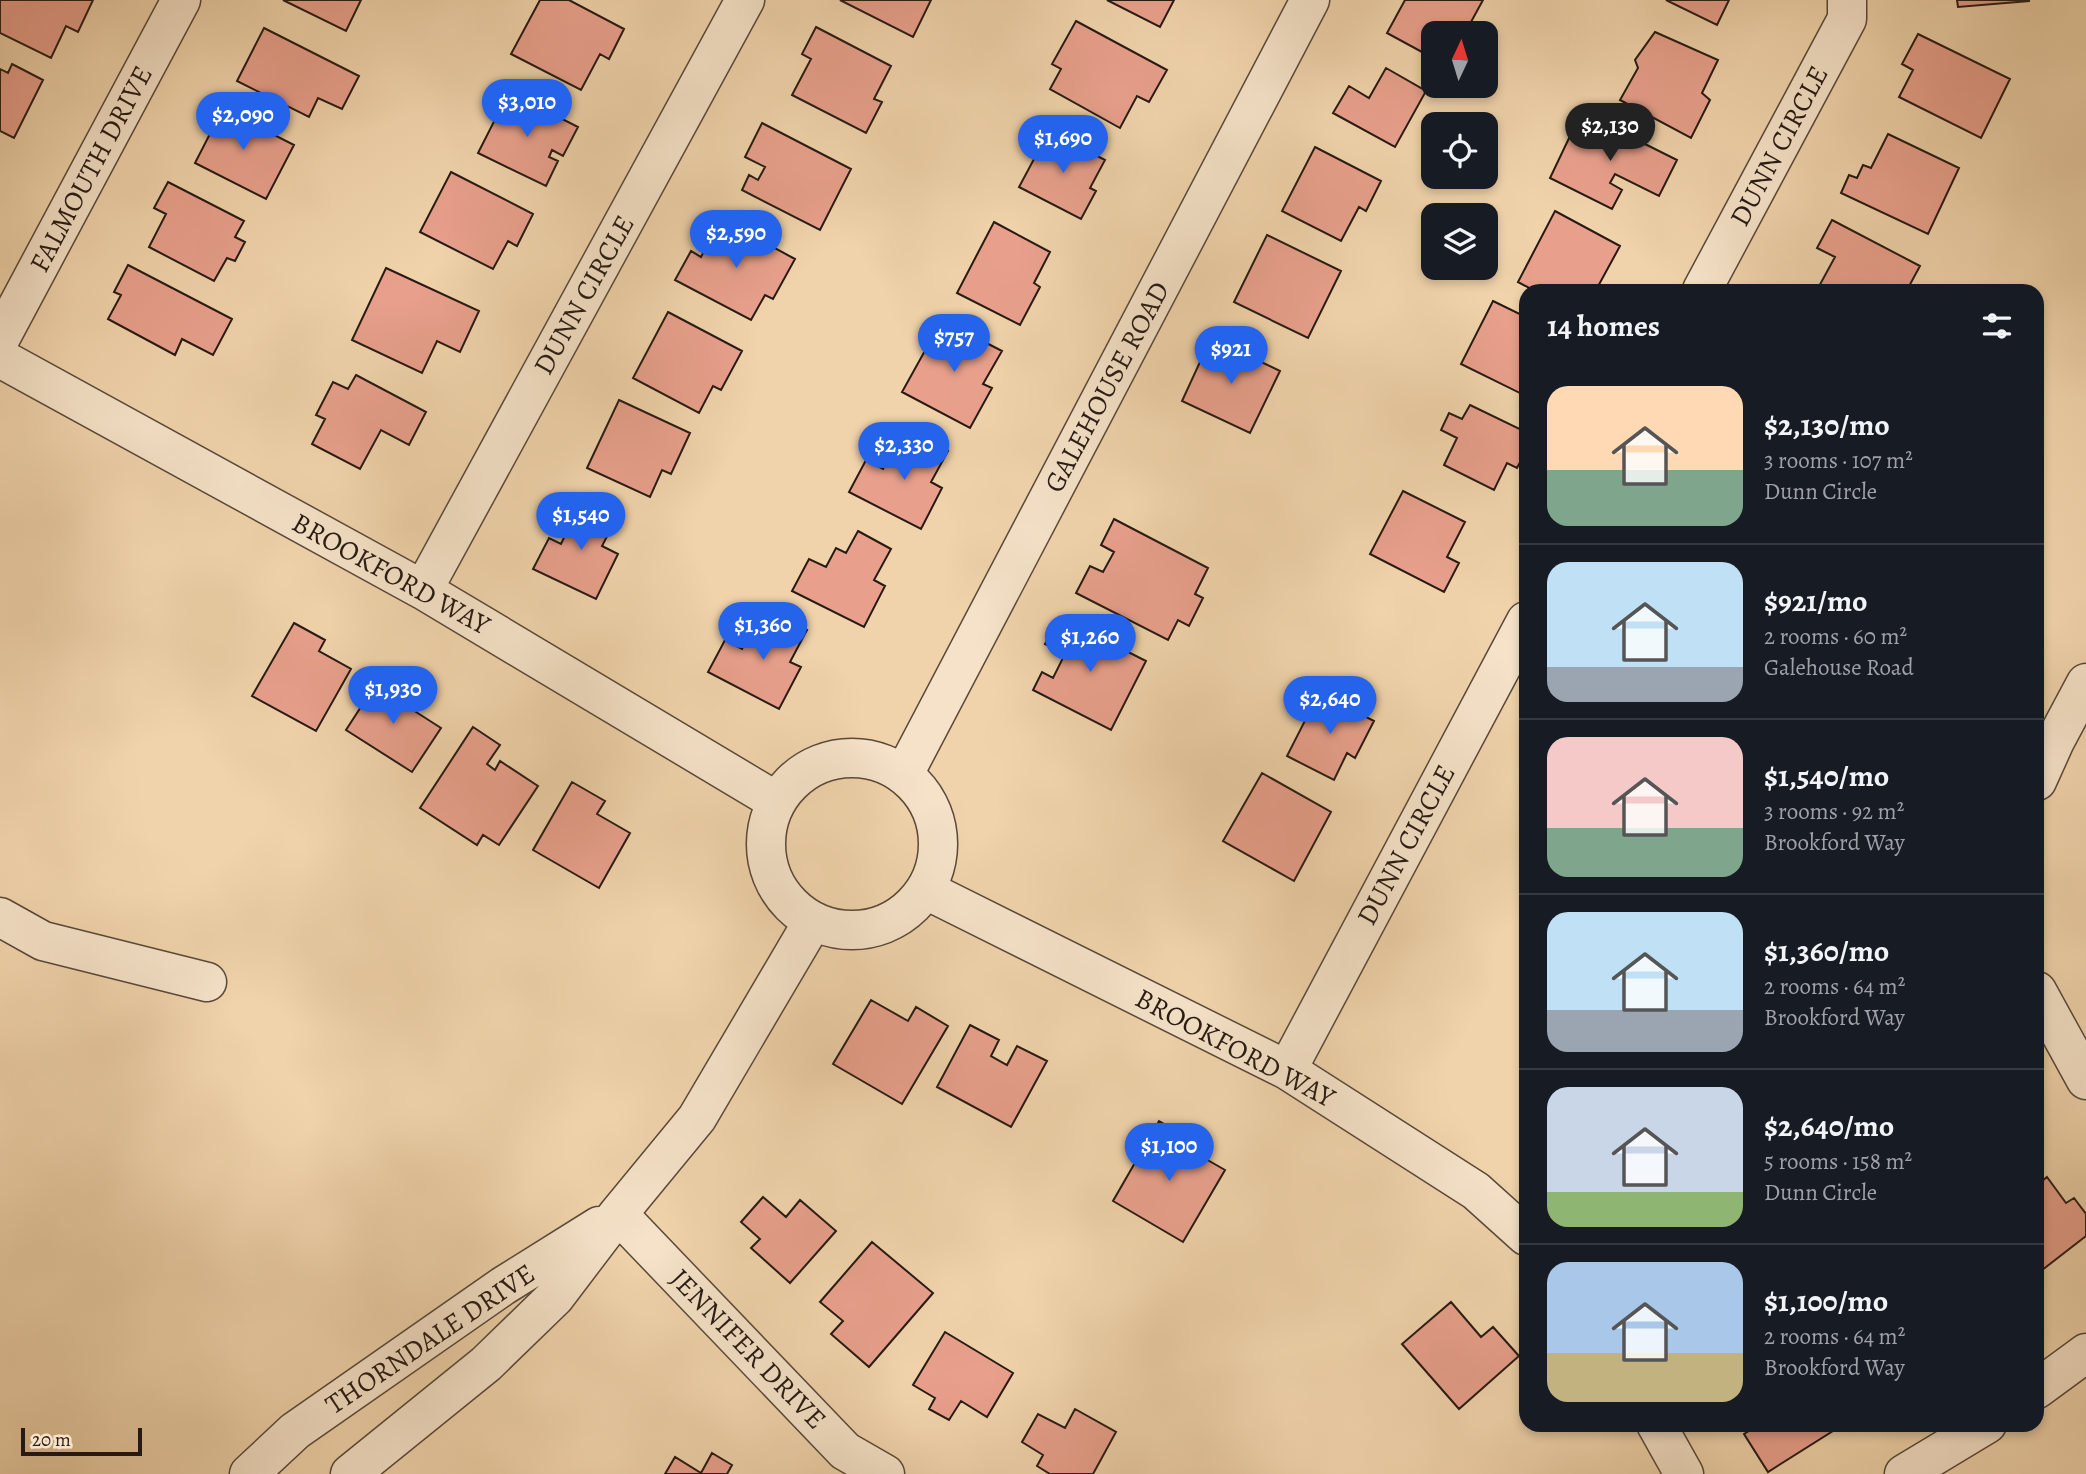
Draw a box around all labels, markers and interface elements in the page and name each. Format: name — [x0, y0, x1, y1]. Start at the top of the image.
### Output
north arrow — [1421, 21, 1498, 98]
map controls — [1421, 21, 1498, 280]
street label: FALMOUTH DRIVE — [21, 59, 161, 279]
street label: DUNN CIRCLE — [1721, 59, 1837, 233]
pin: $3,010 — [470, 80, 584, 139]
text: $3,010 — [498, 86, 556, 117]
pin: $2,090 — [186, 92, 300, 152]
text: $2,090 — [212, 99, 274, 130]
pin: $2,130 — [1553, 104, 1667, 163]
text: $2,130 — [1581, 110, 1639, 141]
button: locate — [1421, 112, 1498, 189]
pin: $1,690 — [1006, 116, 1120, 175]
text: $1,690 — [1034, 122, 1092, 153]
button: layers — [1421, 203, 1498, 280]
street label: DUNN CIRCLE — [525, 208, 643, 382]
pin: $2,590 — [679, 210, 793, 270]
text: $2,590 — [706, 217, 766, 248]
street label: GALEHOUSE ROAD — [1035, 275, 1179, 499]
text: 14 homes — [1547, 306, 1660, 346]
icon: filters — [1978, 307, 2016, 345]
pin: $757 — [913, 314, 995, 374]
text: $757 — [934, 321, 974, 352]
pin: $921 — [1190, 326, 1272, 386]
text: $921 — [1211, 333, 1251, 364]
text: $2,130/mo — [1764, 405, 1890, 445]
icon: home — [1603, 414, 1687, 498]
pin: $2,330 — [847, 422, 961, 482]
text: $2,330 — [874, 429, 934, 460]
text: 3 rooms · 107 m² — [1764, 445, 1913, 476]
text: Dunn Circle — [1764, 476, 1877, 507]
pin: $1,540 — [524, 492, 638, 552]
text: $1,540 — [552, 499, 610, 530]
street label: BROOKFORD WAY — [285, 504, 498, 645]
text: $921/mo — [1764, 581, 1868, 621]
icon: home — [1603, 590, 1687, 674]
pin: $1,360 — [706, 602, 820, 662]
text: $1,360 — [734, 609, 792, 640]
pin: $1,260 — [1033, 614, 1147, 674]
text: $1,260 — [1061, 621, 1119, 652]
text: 2 rooms · 60 m² — [1764, 621, 1907, 652]
text: Galehouse Road — [1764, 652, 1914, 683]
pin: $1,930 — [336, 666, 450, 726]
text: $1,930 — [364, 673, 422, 704]
pin: $2,640 — [1273, 676, 1387, 736]
text: $2,640 — [1299, 683, 1361, 714]
text: $1,540/mo — [1764, 756, 1889, 796]
street label: DUNN CIRCLE — [1348, 758, 1464, 932]
icon: home — [1603, 765, 1687, 849]
text: 3 rooms · 92 m² — [1764, 796, 1904, 827]
text: Brookford Way — [1764, 827, 1905, 858]
text: $1,360/mo — [1764, 931, 1889, 971]
icon: home — [1603, 940, 1687, 1024]
text: 2 rooms · 64 m² — [1764, 971, 1905, 1002]
street label: BROOKFORD WAY — [1129, 979, 1342, 1117]
text: Brookford Way — [1764, 1002, 1905, 1033]
text: $2,640/mo — [1764, 1106, 1894, 1146]
icon: home — [1603, 1115, 1687, 1199]
pin: $1,100 — [1112, 1124, 1226, 1183]
text: $1,100 — [1141, 1130, 1197, 1161]
text: 5 rooms · 158 m² — [1764, 1146, 1912, 1177]
text: Dunn Circle — [1764, 1177, 1877, 1208]
street label: THORNDALE DRIVE — [318, 1255, 542, 1423]
street label: JENNIFER DRIVE — [661, 1260, 835, 1438]
text: $1,100/mo — [1764, 1281, 1888, 1321]
icon: home — [1603, 1290, 1687, 1374]
text: 2 rooms · 64 m² — [1764, 1321, 1905, 1352]
text: Brookford Way — [1764, 1352, 1905, 1383]
scale bar — [21, 1425, 142, 1457]
text: 20 m — [32, 1427, 71, 1453]

